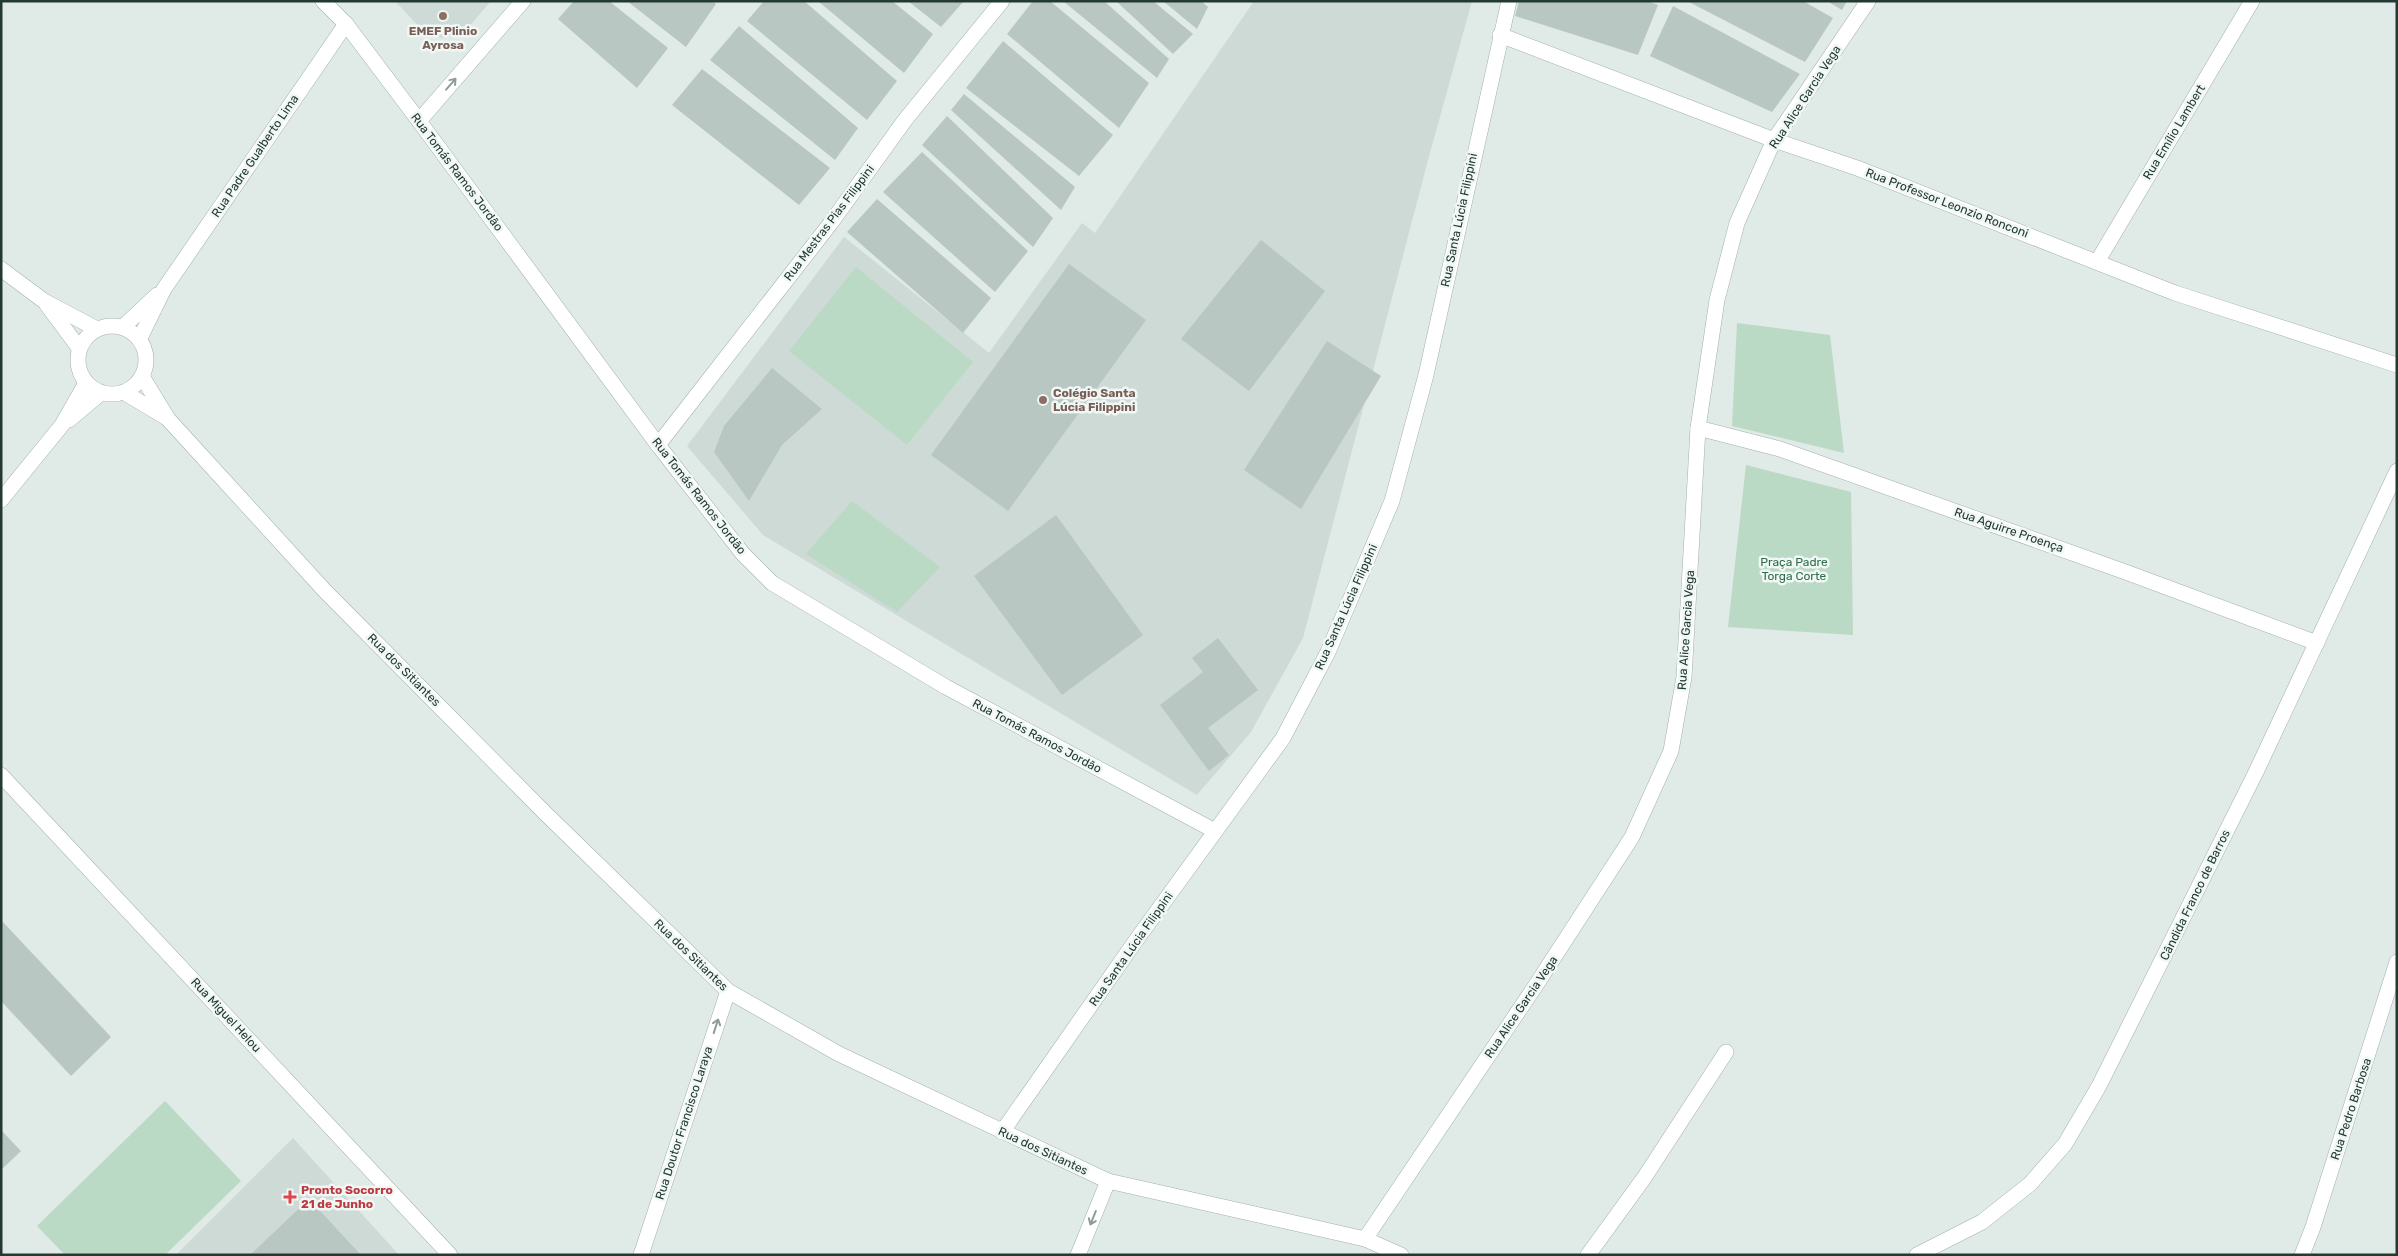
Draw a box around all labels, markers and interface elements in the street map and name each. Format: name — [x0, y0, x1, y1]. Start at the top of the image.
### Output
marker: EMEF Plinio Ayrosa — [437, 10, 449, 22]
place label: EMEF Plinio Ayrosa — [409, 24, 477, 52]
street label: Rua Alice Garcia Vega — [1766, 43, 1844, 151]
one-way arrow — [446, 78, 457, 91]
street label: Rua Emílio Lambert — [2140, 82, 2208, 182]
street label: Rua Padre Gualberto Lima — [209, 92, 301, 220]
street label: Rua Tomás Ramos Jordão — [408, 110, 506, 234]
street label: Rua Santa Lúcia Filippini — [1438, 152, 1480, 288]
street label: Rua Mestras Pias Filippini — [781, 162, 877, 284]
street label: Rua Professor Leonzio Ronconi — [1864, 165, 2030, 241]
place label: Colégio Santa Lúcia Filippini — [1053, 386, 1136, 414]
marker: Colégio Santa Lúcia Filippini — [1037, 394, 1049, 406]
street label: Rua Tomás Ramos Jordão — [649, 435, 749, 557]
street label: Rua Aguirre Proença — [1953, 505, 2065, 555]
street label: Rua Santa Lúcia Filippini — [1312, 542, 1380, 672]
park label: Praça Padre Torga Corte — [1760, 555, 1828, 583]
street label: Rua Alice Garcia Vega — [1675, 570, 1697, 690]
street label: Rua dos Sitiantes — [365, 631, 443, 709]
street label: Rua Tomás Ramos Jordão — [970, 696, 1104, 776]
street label: Cândida Franco de Barros — [2157, 827, 2233, 963]
street label: Rua Santa Lúcia Filippini — [1086, 889, 1176, 1009]
street label: Rua dos Sitiantes — [651, 916, 731, 994]
street label: Rua Alice Garcia Vega — [1482, 953, 1560, 1061]
street label: Rua Miguel Helou — [188, 975, 264, 1055]
one-way arrow — [712, 1018, 721, 1034]
street label: Rua Doutor Francisco Laraya — [653, 1045, 715, 1201]
street label: Rua Pedro Barbosa — [2328, 1056, 2374, 1162]
street label: Rua dos Sitiantes — [996, 1124, 1090, 1178]
place label: Pronto Socorro 21 de Junho — [301, 1183, 393, 1211]
marker: Pronto Socorro 21 de Junho — [283, 1190, 297, 1204]
one-way arrow — [1088, 1210, 1097, 1225]

